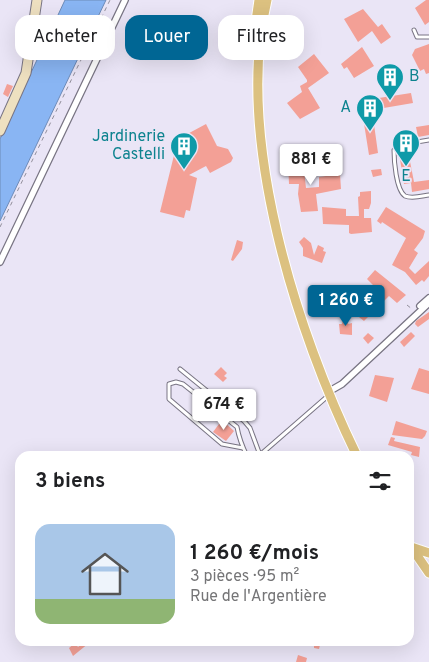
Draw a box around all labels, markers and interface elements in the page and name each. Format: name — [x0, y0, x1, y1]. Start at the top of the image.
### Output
chip: Acheter — [15, 15, 115, 60]
chip: Louer — [125, 15, 208, 60]
chip: Filtres — [218, 15, 304, 60]
building icon: B — [375, 62, 405, 101]
place label: B — [409, 67, 420, 87]
building icon: A — [355, 93, 385, 132]
place label: A — [340, 98, 351, 118]
place label: Jardinerie Castelli — [92, 127, 165, 165]
building icon: E — [391, 128, 421, 167]
building icon: Jardinerie Castelli — [169, 131, 199, 170]
pin: 881 € — [276, 144, 346, 186]
text: 881 € — [291, 150, 331, 170]
place label: E — [401, 167, 411, 187]
pin: 1 260 € — [300, 284, 392, 327]
text: 1 260 € — [319, 291, 373, 311]
pin: 674 € — [189, 388, 259, 431]
text: 674 € — [203, 395, 245, 415]
icon: filters — [366, 467, 394, 495]
text: 3 biens — [35, 468, 105, 495]
text: 1 260 €/mois — [190, 540, 319, 567]
icon: home — [75, 544, 135, 604]
text: 3 pièces · 95 m² — [190, 567, 299, 587]
text: Rue de l'Argentière — [190, 587, 327, 607]

